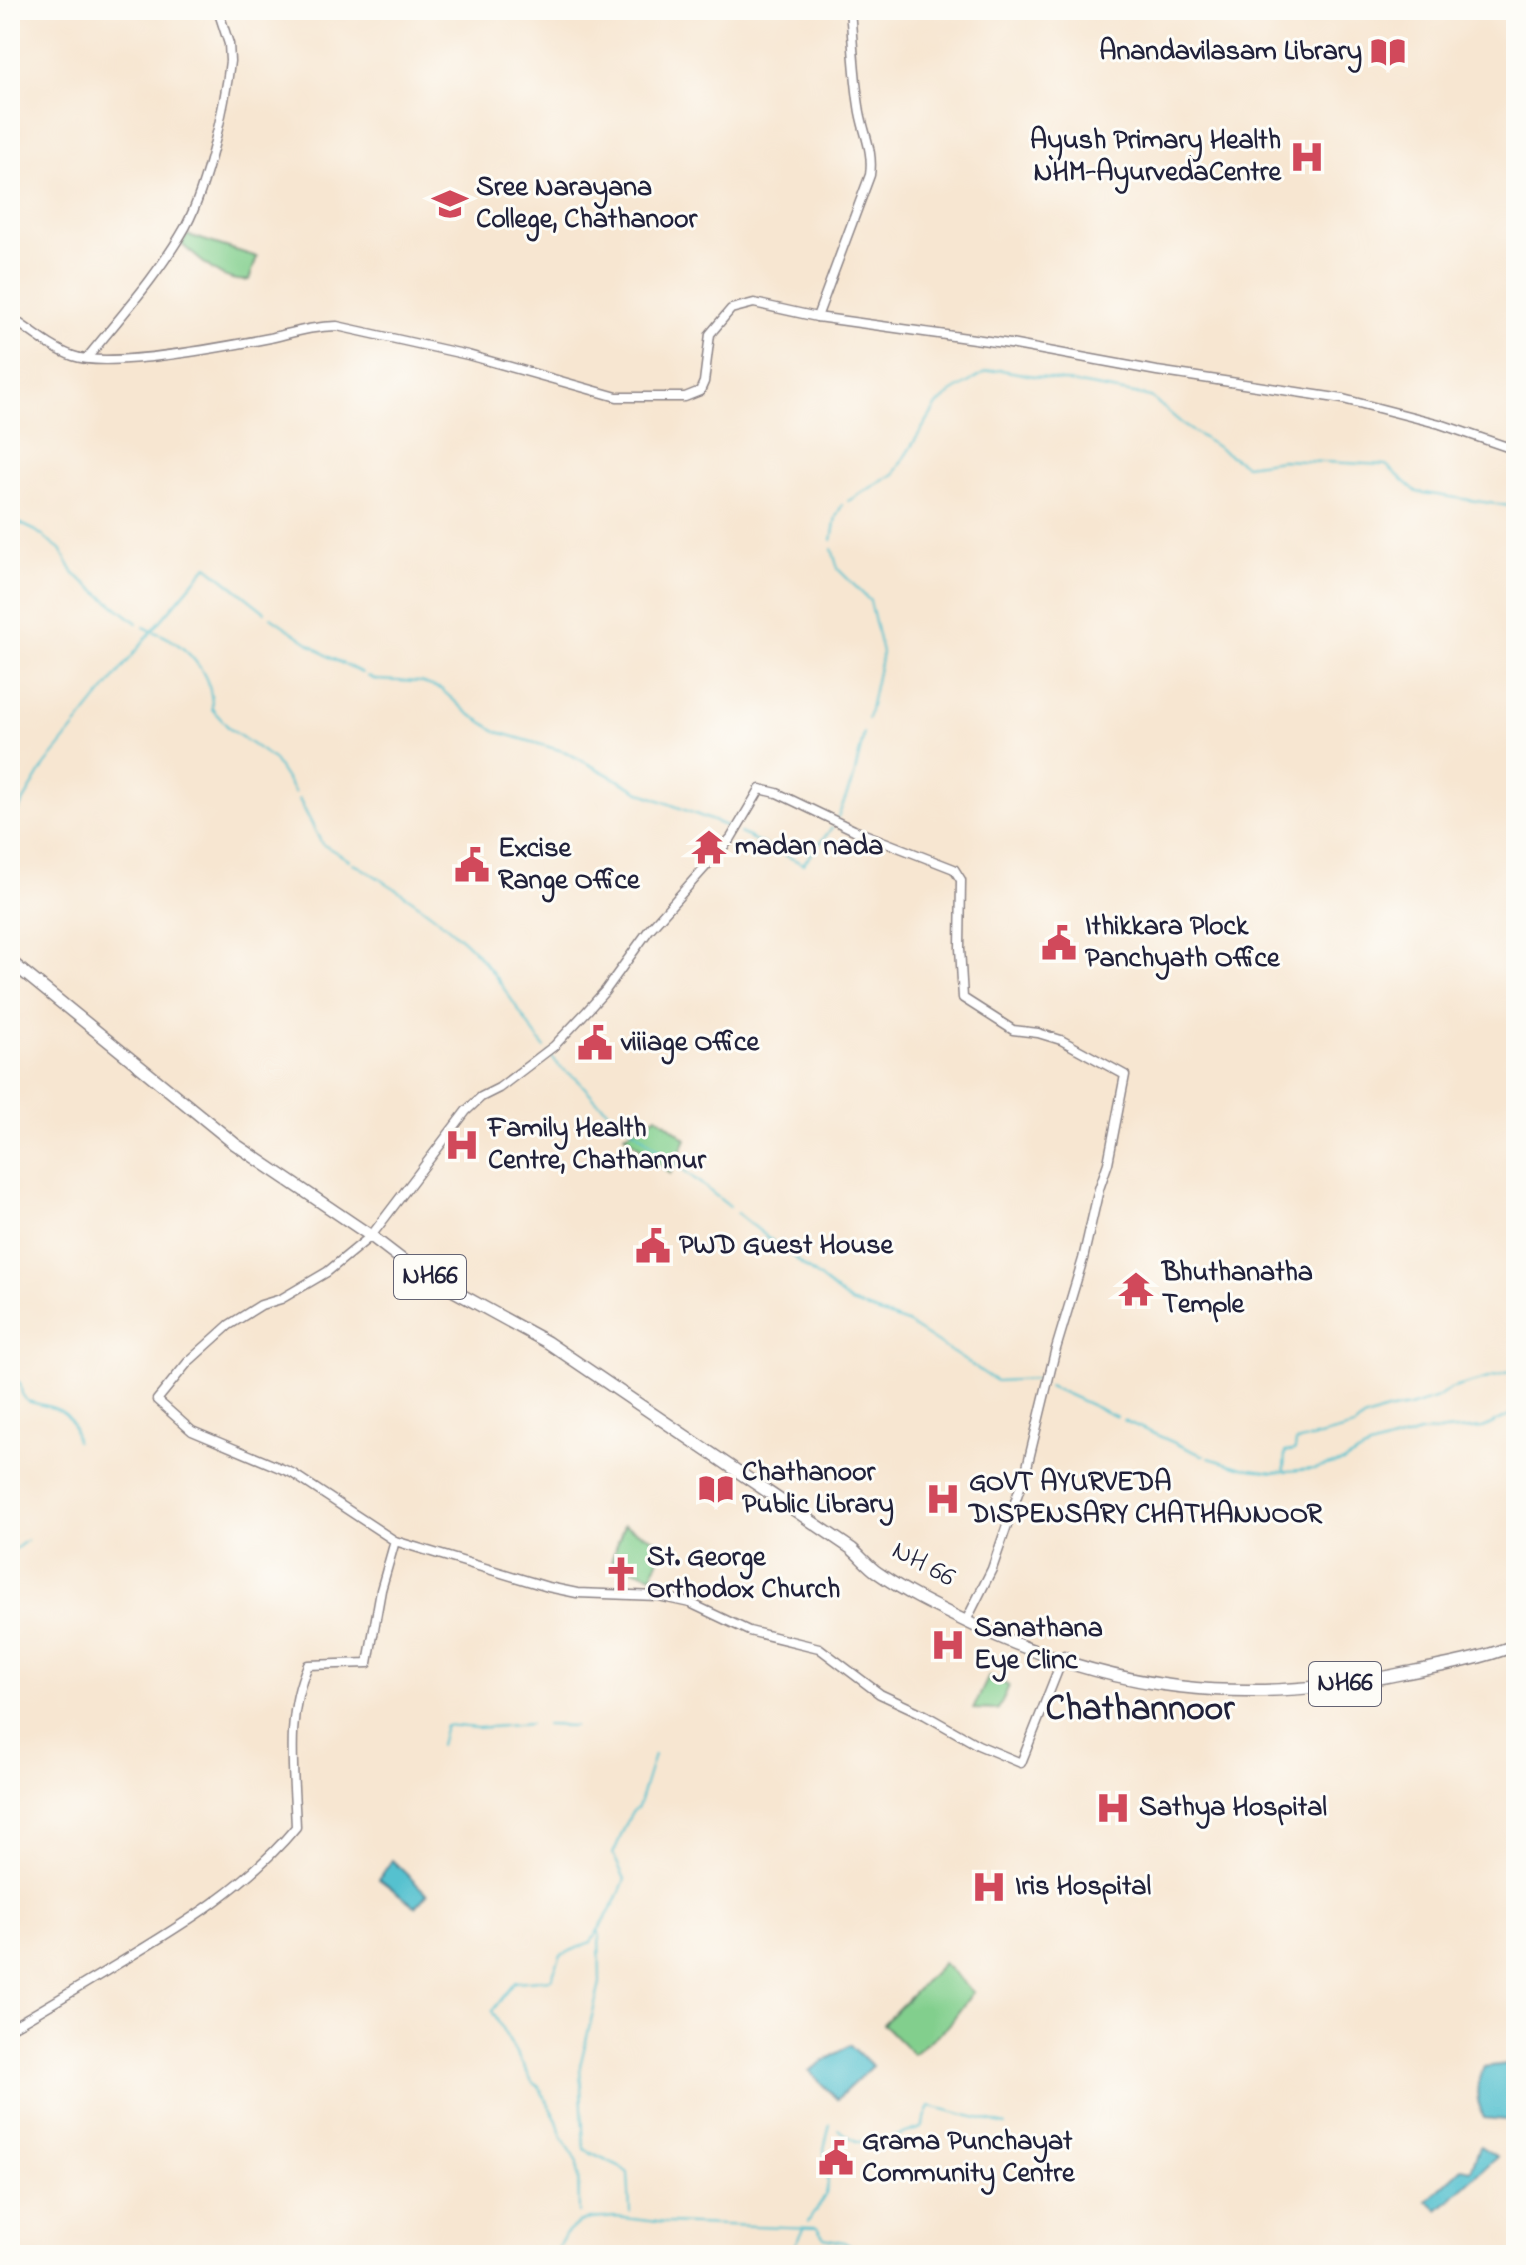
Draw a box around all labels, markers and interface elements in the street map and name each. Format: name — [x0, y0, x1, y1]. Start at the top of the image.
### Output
place label: Anandavilasam Library — [1099, 32, 1362, 73]
library icon: Anandavilasam Library — [1369, 33, 1407, 71]
place label: Ayush Primary Health NHM-AyurvedaCentre — [1030, 121, 1282, 194]
hospital icon: Ayush Primary Health NHM-AyurvedaCentre — [1288, 138, 1326, 176]
place label: Sree Narayana College, Chathanoor — [476, 168, 699, 242]
school or university icon: Sree Narayana College, Chathanoor — [431, 185, 469, 223]
place label: madan nada — [735, 827, 883, 868]
temple icon: madan nada — [690, 828, 728, 866]
place label: Excise Range Office — [498, 829, 641, 903]
public building icon: Excise Range Office — [453, 846, 491, 884]
place label: Ithikkara Plock Panchyath Office — [1085, 907, 1281, 980]
public building icon: Ithikkara Plock Panchyath Office — [1040, 924, 1078, 962]
place label: viiiage Office — [620, 1023, 761, 1065]
public building icon: viiiage Office — [576, 1024, 614, 1062]
place label: Family Health Centre, Chathannur — [486, 1109, 707, 1182]
hospital icon: Family Health Centre, Chathannur — [443, 1126, 481, 1164]
place label: PWD Guest House — [679, 1226, 894, 1267]
public building icon: PWD Guest House — [634, 1227, 672, 1265]
place label: Bhuthanatha Temple — [1160, 1253, 1313, 1326]
road number: NH66 — [394, 1255, 466, 1299]
temple icon: Bhuthanatha Temple — [1117, 1270, 1155, 1308]
place label: Chathanoor Public Library — [742, 1453, 894, 1526]
place label: GOVT AYURVEDA DISPENSARY CHATHANNOOR — [967, 1463, 1322, 1536]
library icon: Chathanoor Public Library — [697, 1470, 735, 1508]
hospital icon: GOVT AYURVEDA DISPENSARY CHATHANNOOR — [924, 1480, 962, 1518]
street label: NH 66 — [884, 1531, 962, 1599]
place label: St. George Orthodox Church — [647, 1538, 840, 1611]
church icon: St. George Orthodox Church — [602, 1555, 640, 1593]
place label: Sanathana Eye Clinc — [974, 1609, 1103, 1682]
hospital icon: Sanathana Eye Clinc — [929, 1626, 967, 1664]
road number: NH66 — [1309, 1662, 1381, 1706]
district label: Chathannoor — [1045, 1684, 1235, 1737]
place label: Sathya Hospital — [1139, 1788, 1327, 1829]
hospital icon: Sathya Hospital — [1094, 1789, 1132, 1827]
place label: Iris Hospital — [1015, 1867, 1151, 1908]
hospital icon: Iris Hospital — [970, 1868, 1008, 1906]
place label: Grama Punchayat Community Centre — [862, 2122, 1076, 2195]
public building icon: Grama Punchayat Community Centre — [817, 2139, 855, 2177]

